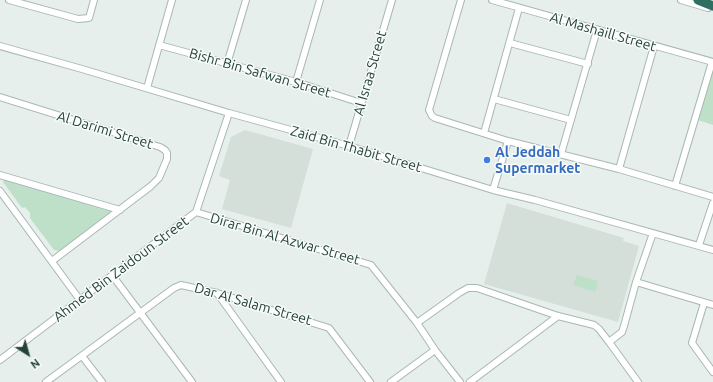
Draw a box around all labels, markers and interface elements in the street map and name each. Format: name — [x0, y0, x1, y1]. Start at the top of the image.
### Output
street label: Al Mashaill Street — [548, 9, 658, 55]
street label: Al Israa Street — [350, 29, 390, 117]
street label: Bishr Bin Safwan Street — [187, 45, 333, 101]
street label: Al Darimi Street — [55, 107, 155, 153]
street label: Zaid Bin Thabit Street — [288, 122, 424, 176]
place label: Al Jeddah Supermarket — [495, 144, 580, 176]
marker: Al Jeddah Supermarket — [482, 155, 492, 165]
street label: Dirar Bin Al Azwar Street — [208, 210, 362, 268]
street label: Ahmed Bin Zaidoun Street — [50, 213, 192, 325]
street label: Dar Al Salam Street — [192, 279, 314, 329]
north arrow — [8, 334, 48, 374]
text: N — [28, 356, 42, 371]

